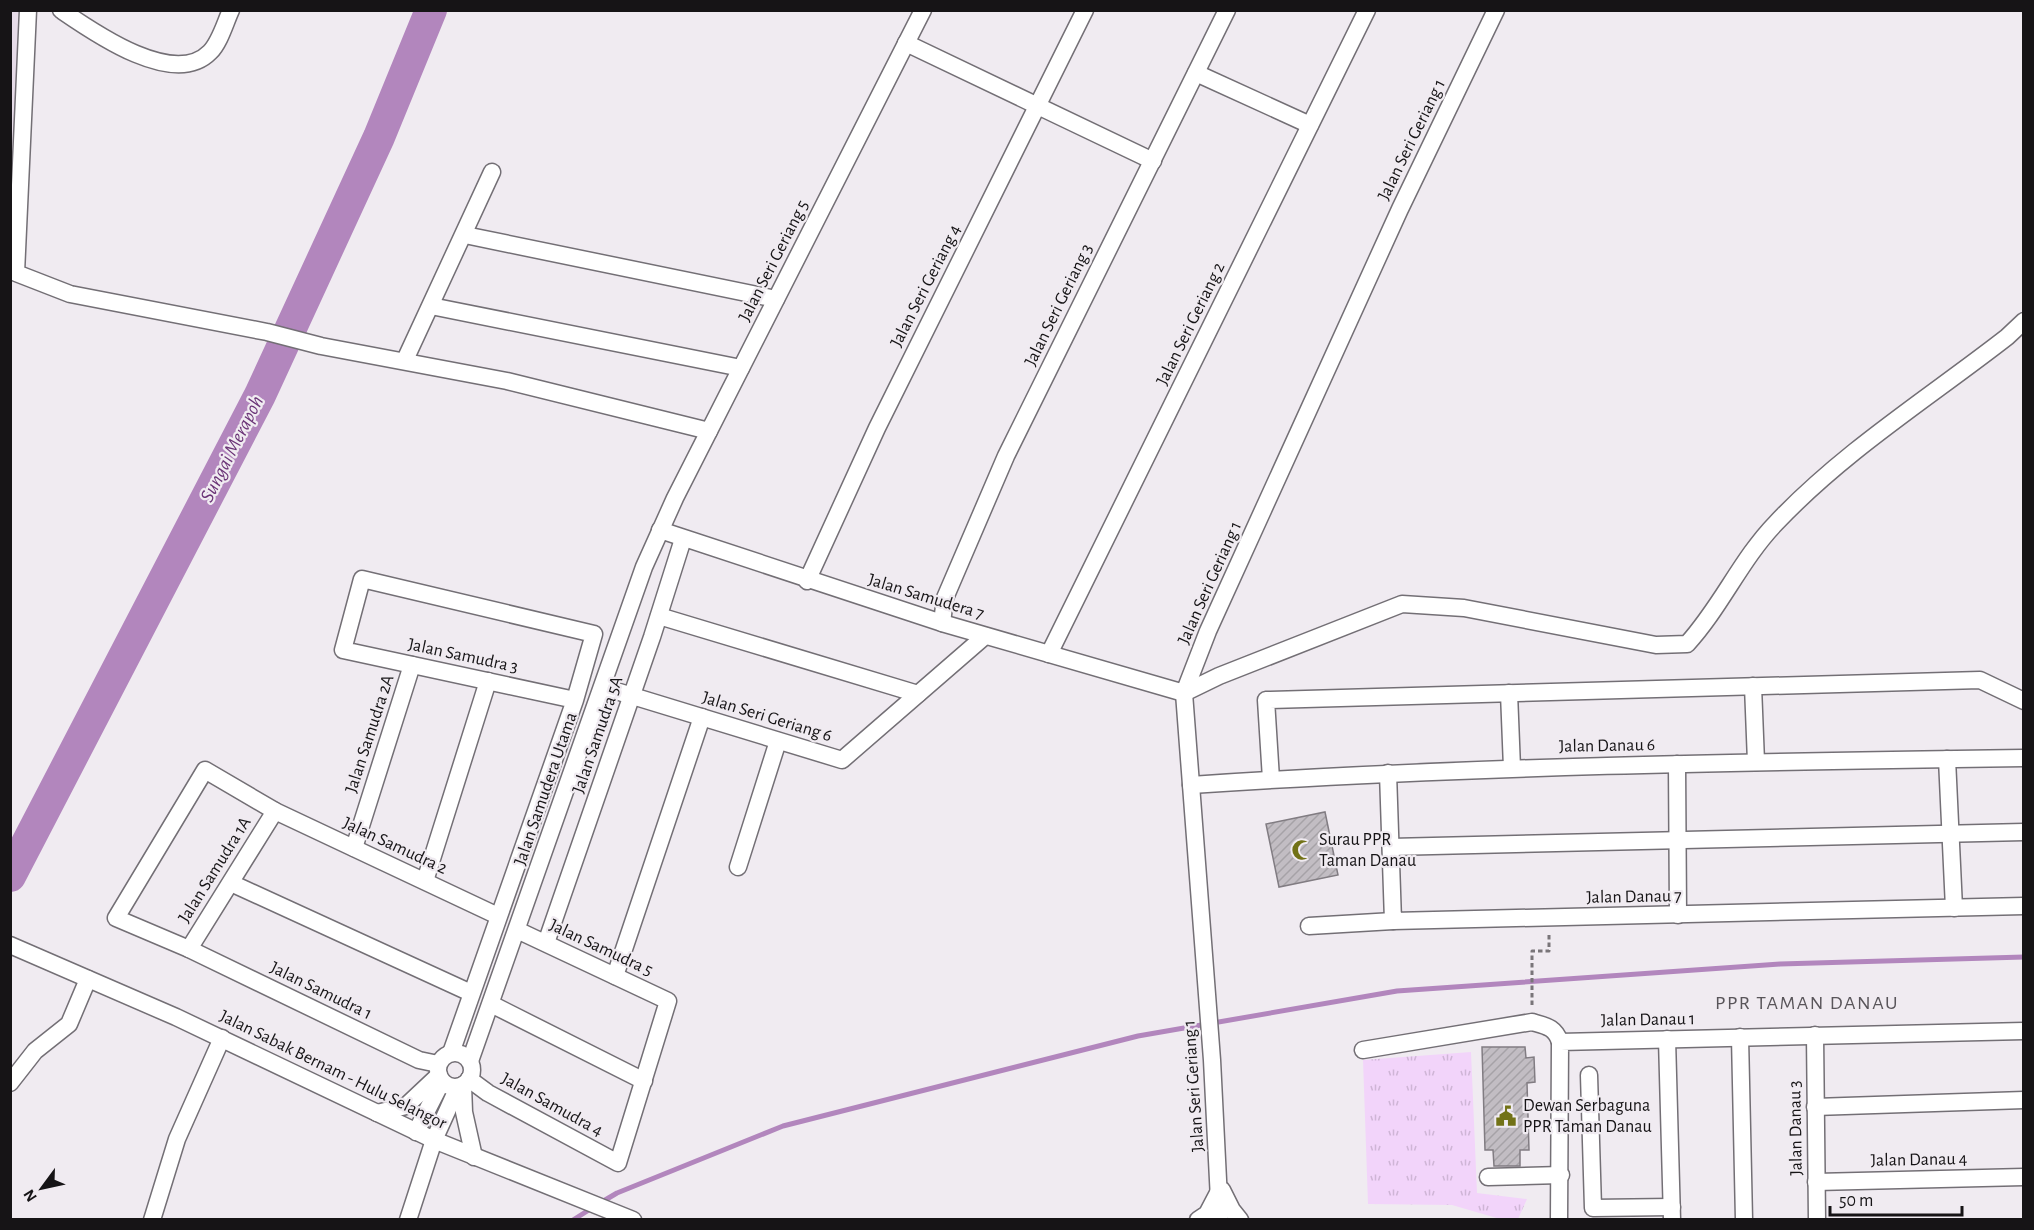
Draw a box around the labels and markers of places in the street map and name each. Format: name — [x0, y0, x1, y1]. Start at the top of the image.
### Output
place label: Surau PPR Taman Danau — [1319, 831, 1416, 870]
mosque icon: Surau PPR Taman Danau — [1290, 838, 1314, 862]
place label: Dewan Serbaguna PPR Taman Danau — [1523, 1097, 1652, 1136]
public building icon: Dewan Serbaguna PPR Taman Danau — [1494, 1104, 1518, 1128]

